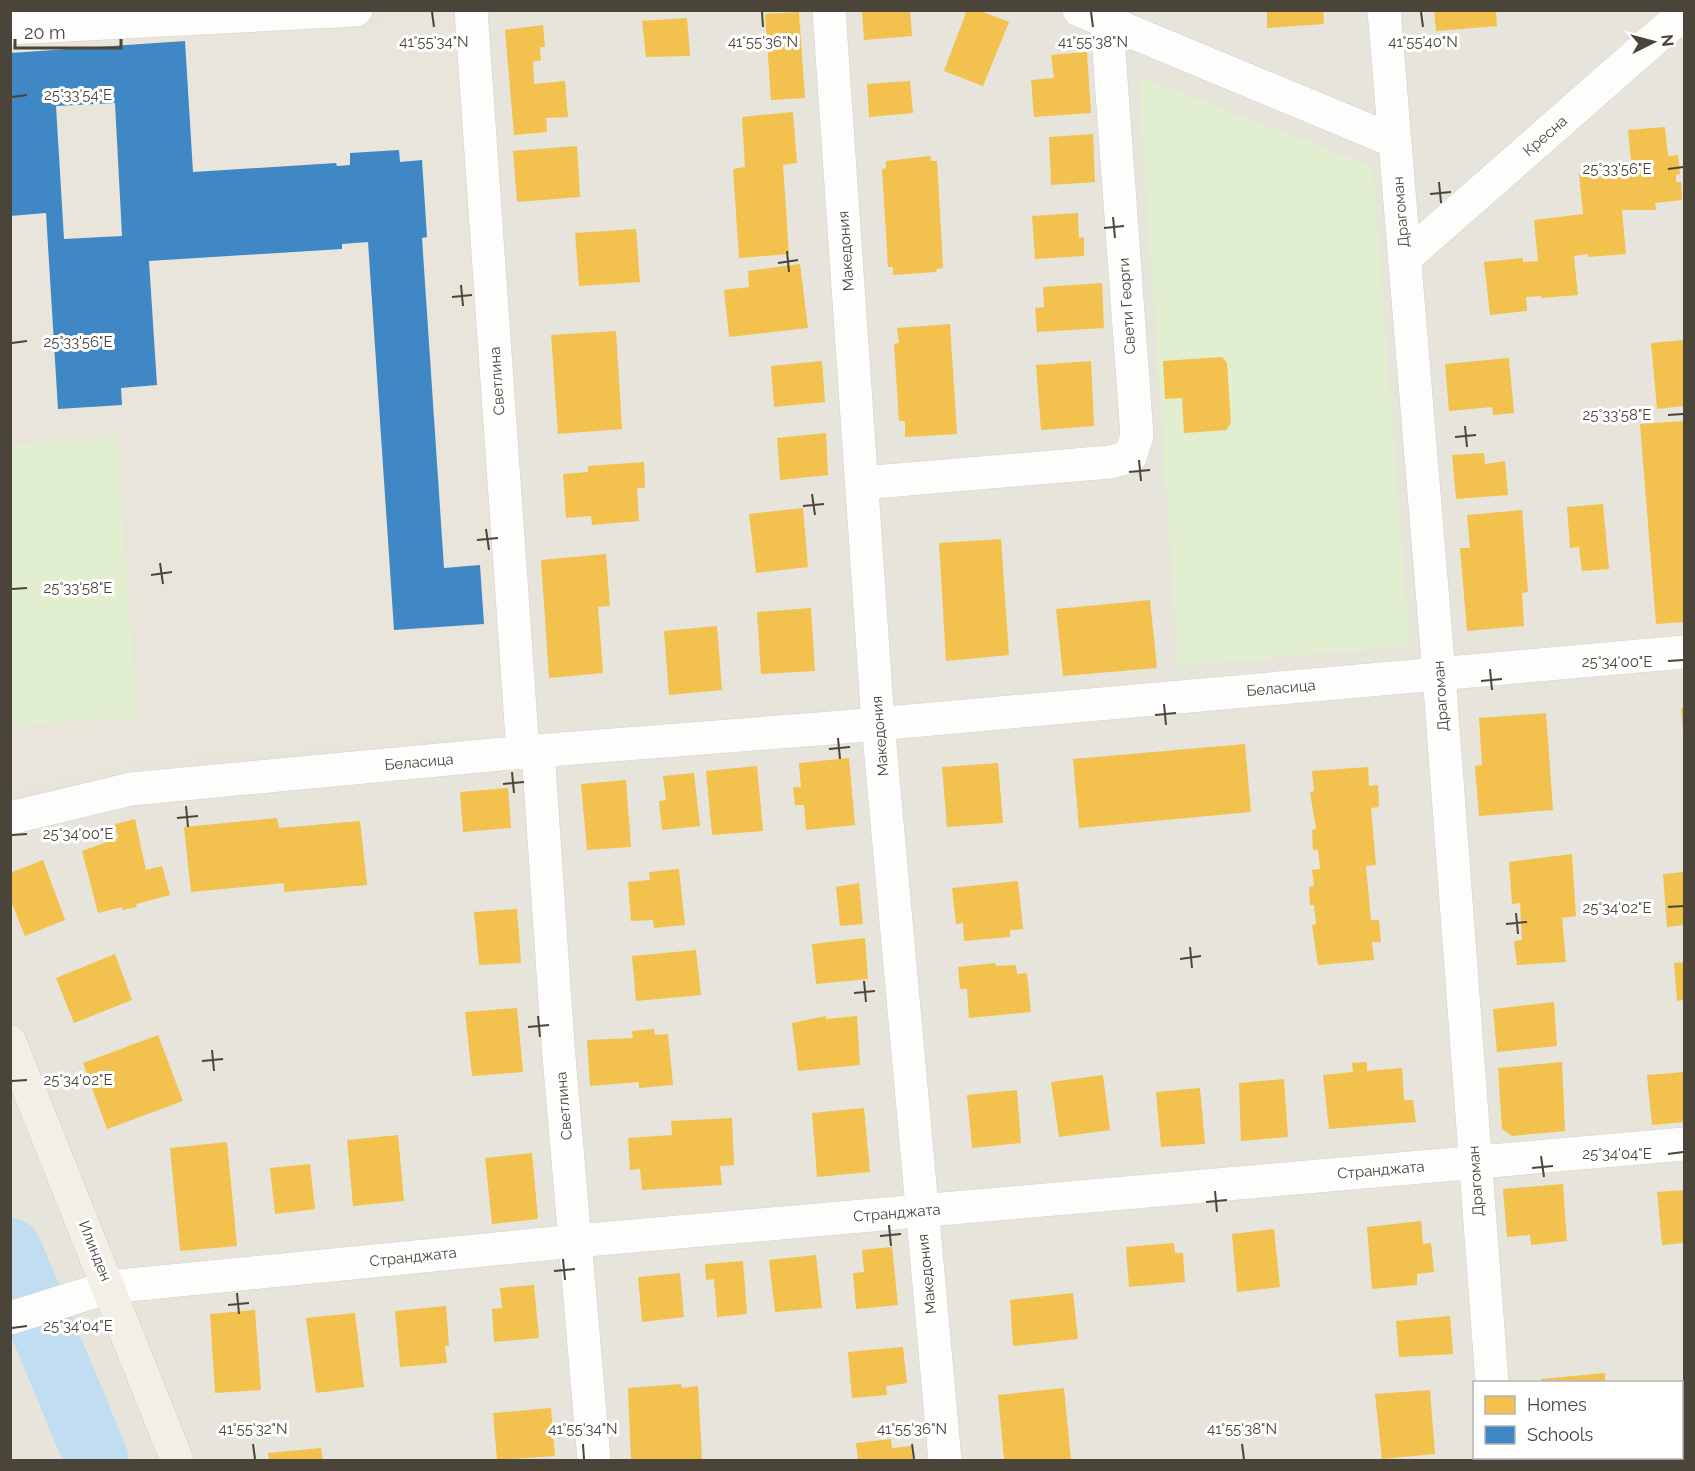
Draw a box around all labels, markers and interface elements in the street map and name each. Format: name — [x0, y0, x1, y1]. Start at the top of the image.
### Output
scale bar — [15, 12, 122, 50]
north arrow — [1623, 12, 1683, 72]
text: 20 m — [24, 22, 66, 43]
text: 41°55'34"N — [399, 33, 469, 51]
text: 41°55'36"N — [728, 33, 798, 51]
text: 41°55'38"N — [1058, 33, 1128, 51]
text: 41°55'40"N — [1388, 33, 1458, 51]
text: N — [1657, 33, 1678, 48]
text: 25°33'54"E — [44, 86, 112, 104]
street label: Кресна — [1519, 112, 1571, 160]
text: 25°33'56"E — [1582, 160, 1652, 178]
street label: Драгоман — [1389, 176, 1413, 248]
street label: Македония — [834, 210, 858, 292]
street label: Свети Георги — [1115, 257, 1139, 355]
text: 25°33'56"E — [43, 333, 113, 351]
street label: Светлина — [486, 346, 508, 416]
text: 25°33'58"E — [1583, 406, 1651, 424]
text: 25°33'58"E — [44, 579, 112, 597]
text: 25°34'00"E — [1582, 653, 1652, 671]
street label: Драгоман — [1430, 660, 1452, 732]
street label: Беласица — [1246, 676, 1316, 700]
street label: Македония — [868, 695, 892, 777]
street label: Беласица — [384, 750, 454, 774]
text: 25°34'00"E — [43, 825, 113, 843]
text: 25°34'02"E — [1582, 899, 1652, 917]
text: 25°34'02"E — [43, 1071, 113, 1089]
street label: Светлина — [552, 1071, 576, 1141]
street label: Драгоман — [1465, 1145, 1487, 1217]
text: 25°34'04"E — [1582, 1145, 1652, 1163]
street label: Странджата — [1337, 1157, 1425, 1183]
street label: Странджата — [853, 1200, 941, 1226]
street label: Илинден — [75, 1218, 115, 1284]
street label: Македония — [914, 1233, 940, 1315]
street label: Странджата — [369, 1243, 457, 1271]
text: 25°34'04"E — [43, 1317, 113, 1335]
legend — [1473, 1381, 1683, 1459]
text: Homes — [1527, 1394, 1587, 1415]
text: 41°55'32"N — [219, 1420, 287, 1438]
text: 41°55'34"N — [548, 1420, 618, 1438]
text: 41°55'36"N — [877, 1420, 947, 1438]
text: 41°55'38"N — [1207, 1420, 1277, 1438]
text: Schools — [1527, 1424, 1594, 1445]

